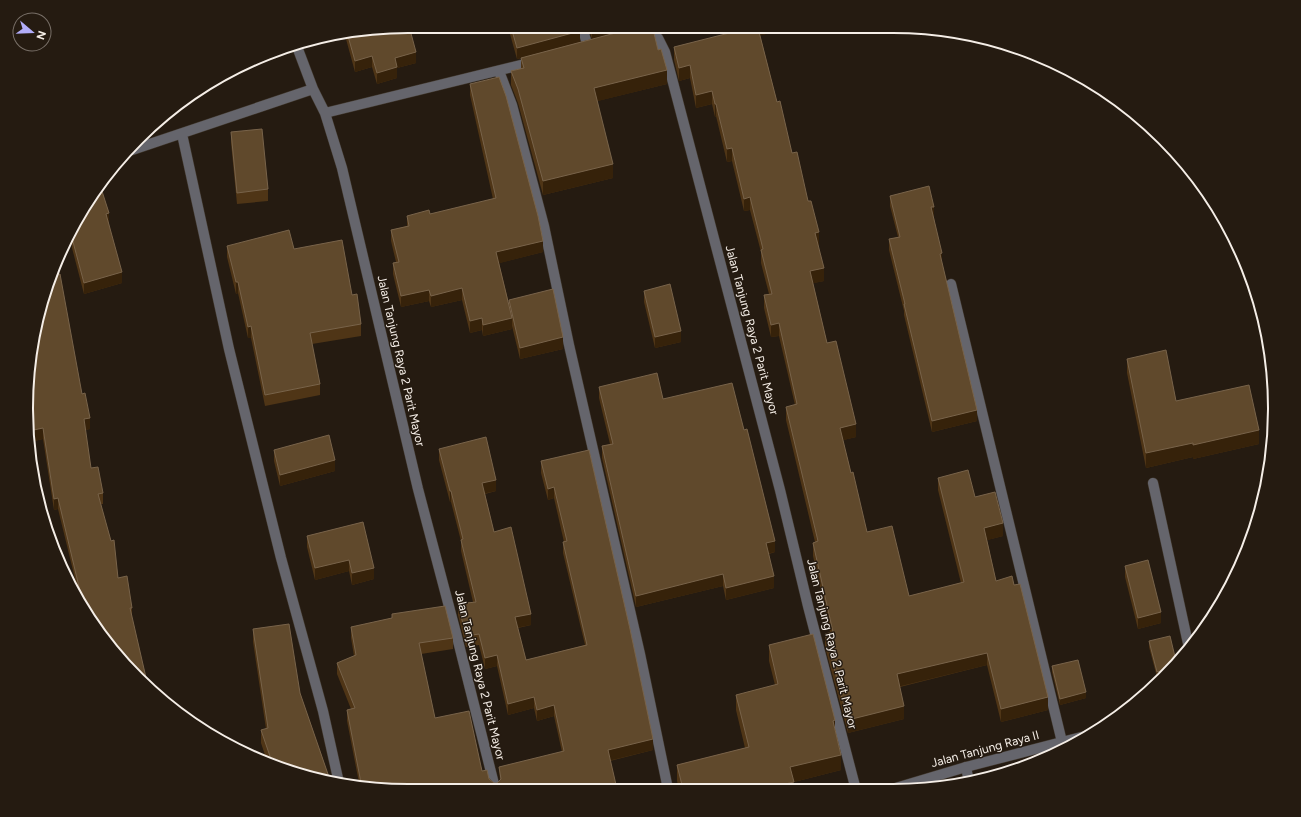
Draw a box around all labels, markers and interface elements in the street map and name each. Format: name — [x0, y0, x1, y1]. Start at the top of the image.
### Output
north arrow — [12, 12, 52, 52]
text: N — [33, 29, 49, 41]
street label: Jalan Tanjung Raya 2 Parit Mayor — [723, 244, 781, 416]
street label: Jalan Tanjung Raya 2 Parit Mayor — [374, 274, 428, 448]
street label: Jalan Tanjung Raya 2 Parit Mayor — [804, 557, 860, 731]
street label: Jalan Tanjung Raya 2 Parit Mayor — [452, 588, 508, 762]
street label: Jalan Tanjung Raya II — [929, 728, 1041, 770]

